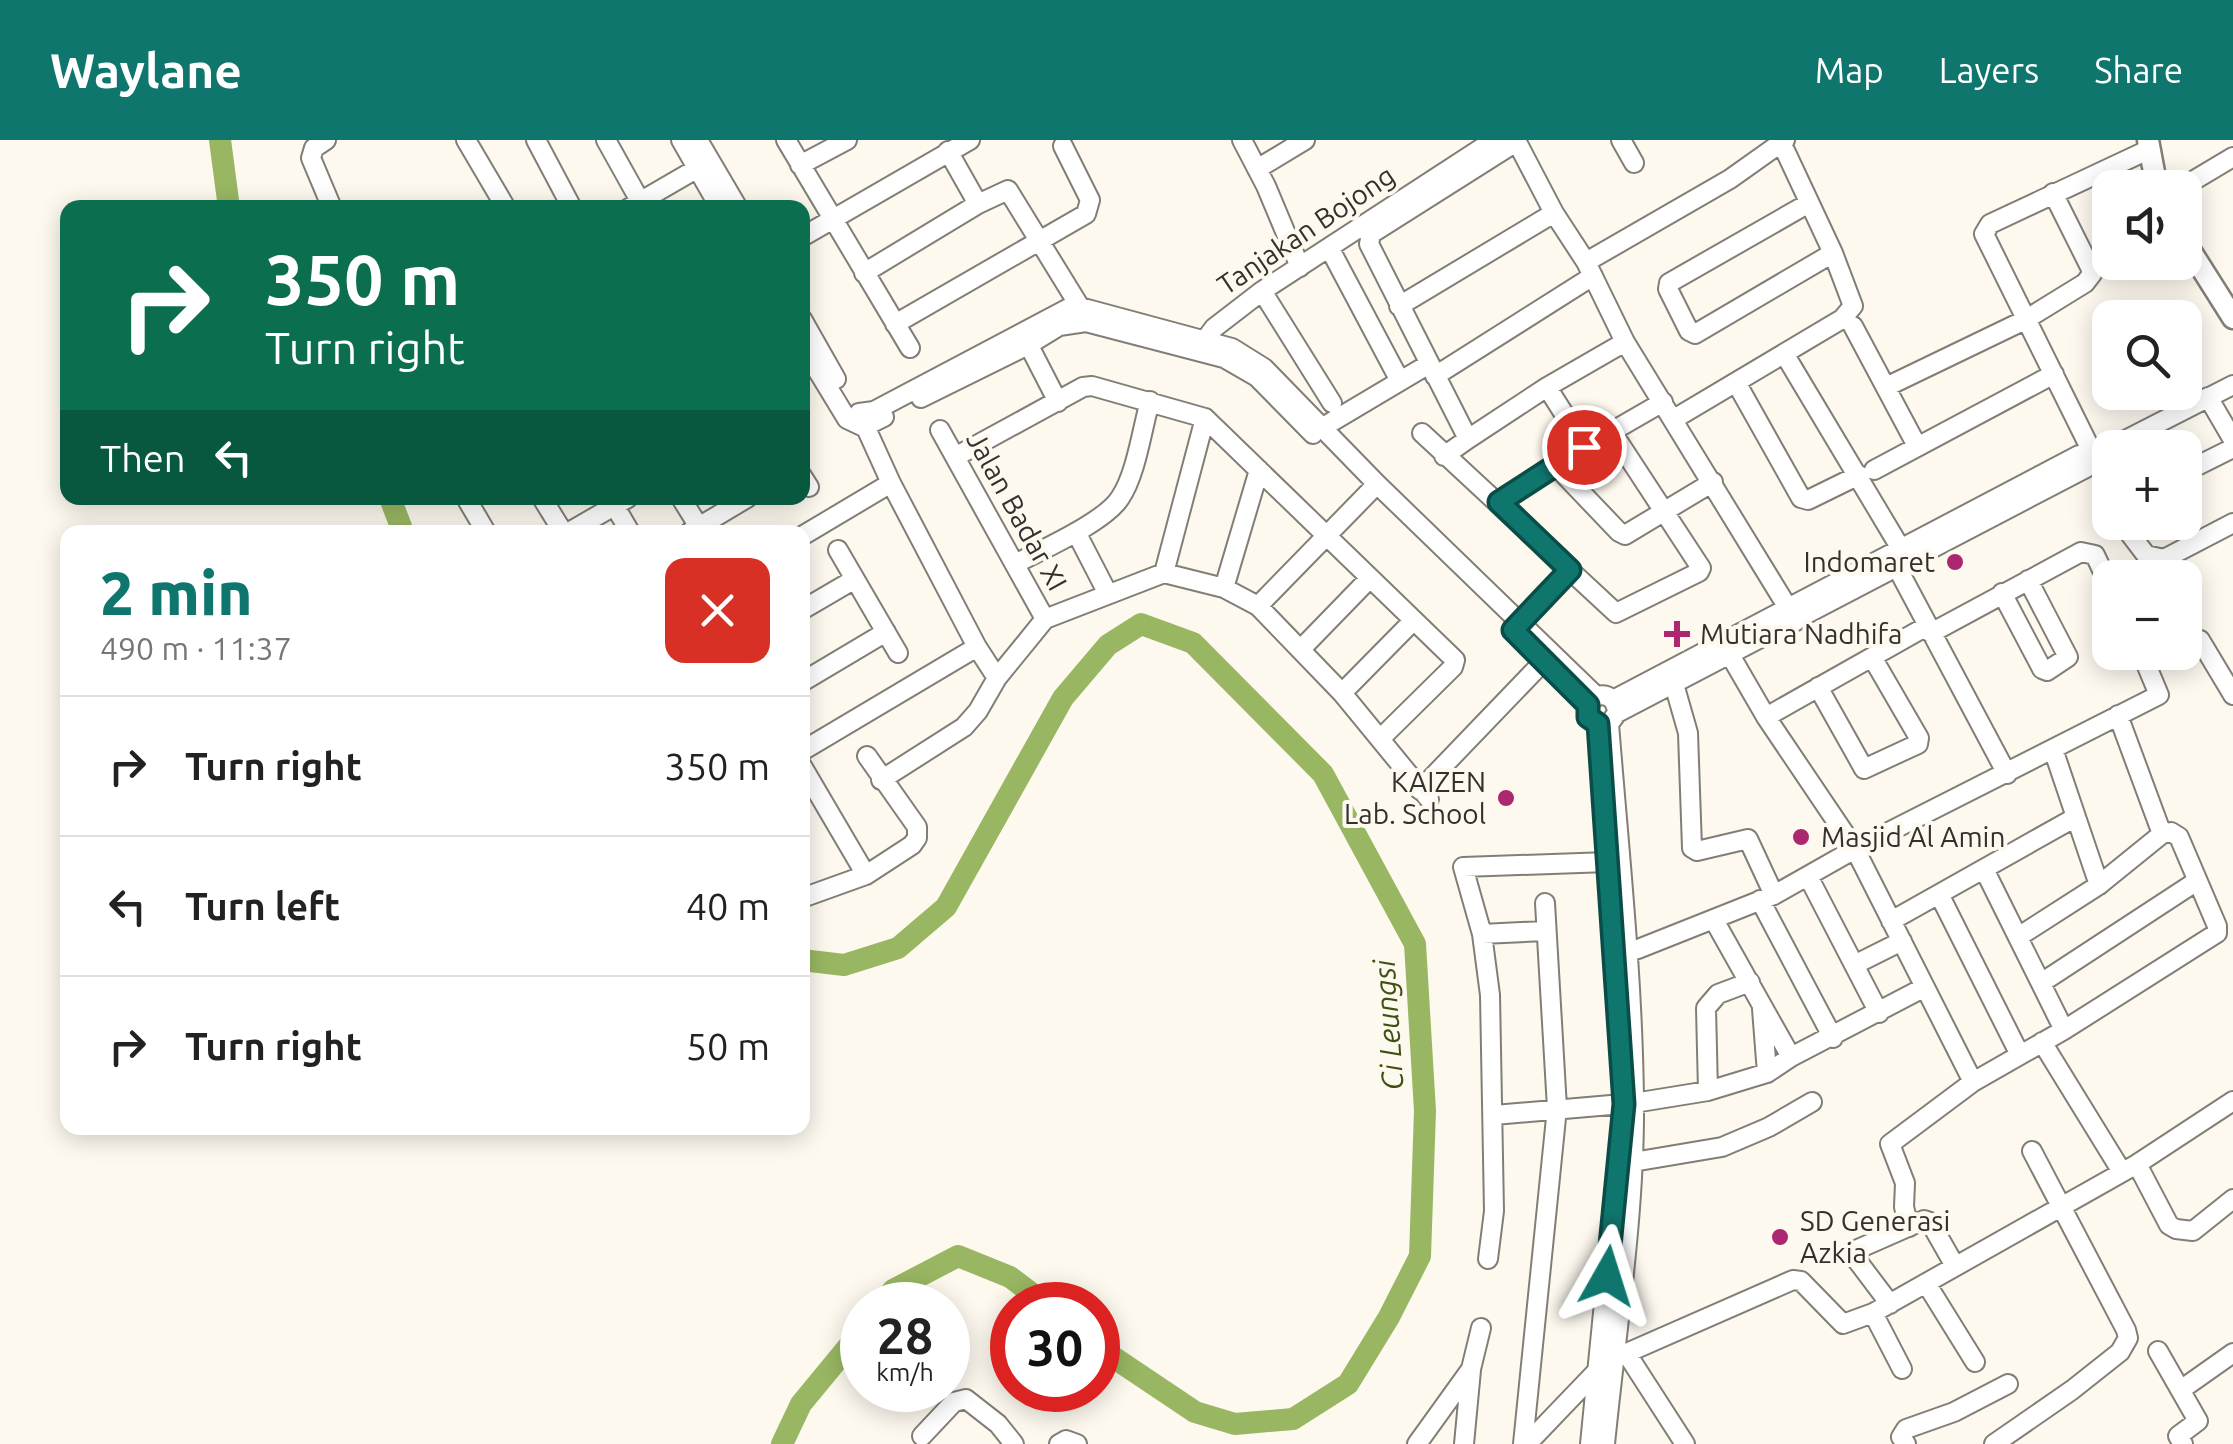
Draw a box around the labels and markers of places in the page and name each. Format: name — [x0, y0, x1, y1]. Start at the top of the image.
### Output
pin — [1542, 405, 1627, 490]
place label: Indomaret — [1803, 546, 1935, 577]
marker: Indomaret — [1944, 551, 1966, 573]
place label: Mutiara Nadhifa — [1700, 618, 1903, 649]
marker: Mutiara Nadhifa — [1664, 621, 1690, 647]
place label: KAIZEN Lab. School — [1344, 766, 1486, 829]
marker: KAIZEN Lab. School — [1495, 787, 1517, 809]
place label: Masjid Al Amin — [1821, 821, 2005, 852]
marker: Masjid Al Amin — [1790, 826, 1812, 848]
place label: SD Generasi Azkia — [1800, 1205, 1950, 1268]
marker: SD Generasi Azkia — [1769, 1226, 1791, 1248]

